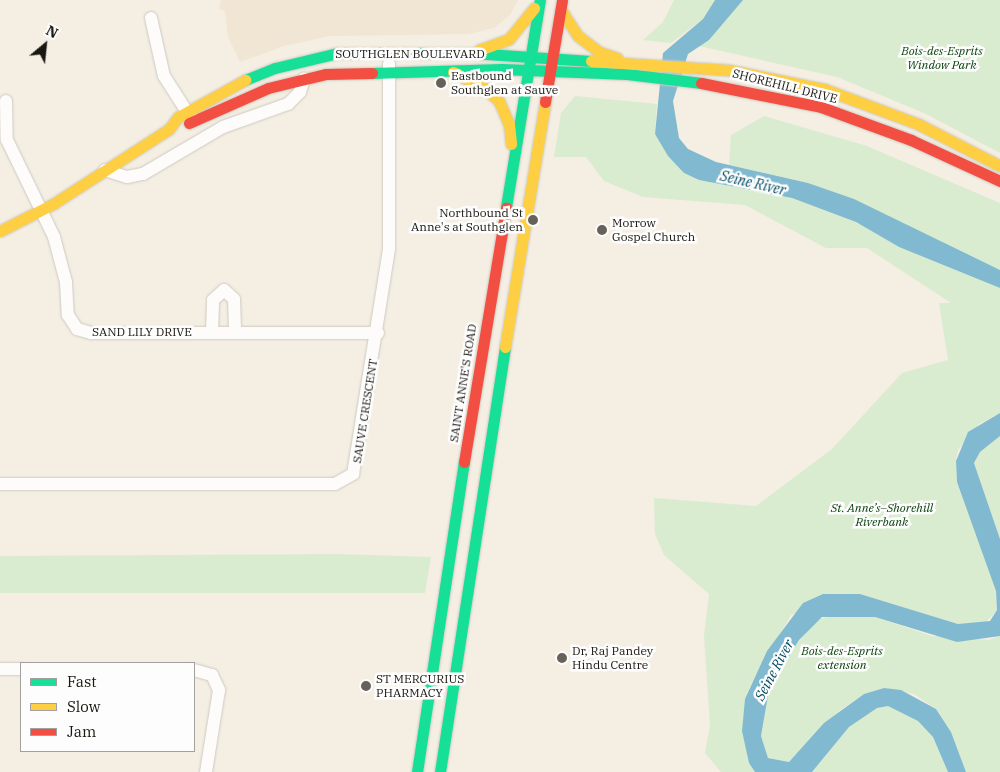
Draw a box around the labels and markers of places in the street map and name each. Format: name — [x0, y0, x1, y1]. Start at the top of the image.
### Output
place label: Eastbound Southglen at Sauve — [451, 69, 558, 97]
marker: Eastbound Southglen at Sauve — [435, 77, 447, 89]
place label: Northbound St Anne's at Southglen — [411, 206, 523, 234]
marker: Northbound St Anne's at Southglen — [527, 214, 539, 226]
place label: Morrow Gospel Church — [612, 216, 695, 244]
marker: Morrow Gospel Church — [596, 224, 608, 236]
place label: Dr, Raj Pandey Hindu Centre — [572, 644, 653, 672]
marker: Dr, Raj Pandey Hindu Centre — [556, 652, 568, 664]
place label: ST MERCURIUS PHARMACY — [376, 672, 464, 700]
marker: ST MERCURIUS PHARMACY — [360, 680, 372, 692]

